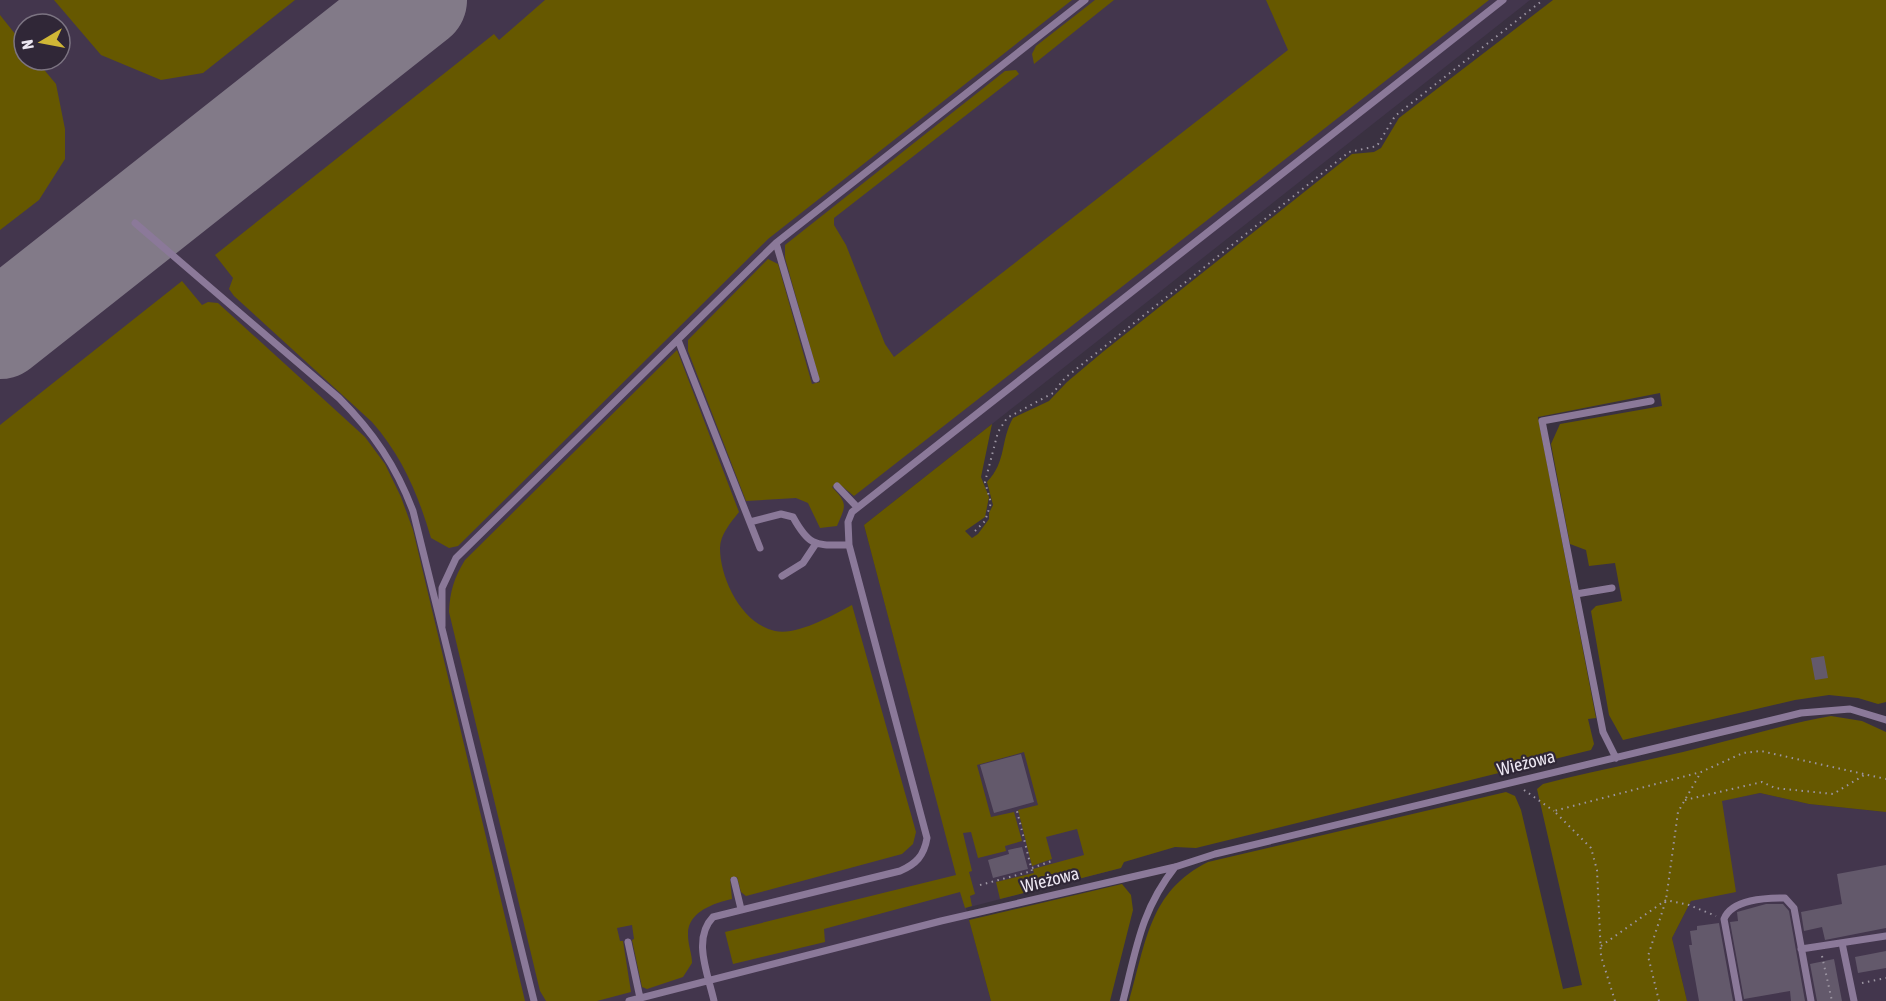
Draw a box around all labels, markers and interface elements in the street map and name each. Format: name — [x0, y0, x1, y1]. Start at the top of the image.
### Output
north arrow — [12, 12, 72, 72]
text: N — [18, 38, 37, 51]
street label: Wieżowa — [1495, 745, 1557, 780]
street label: Wieżowa — [1019, 862, 1081, 897]

